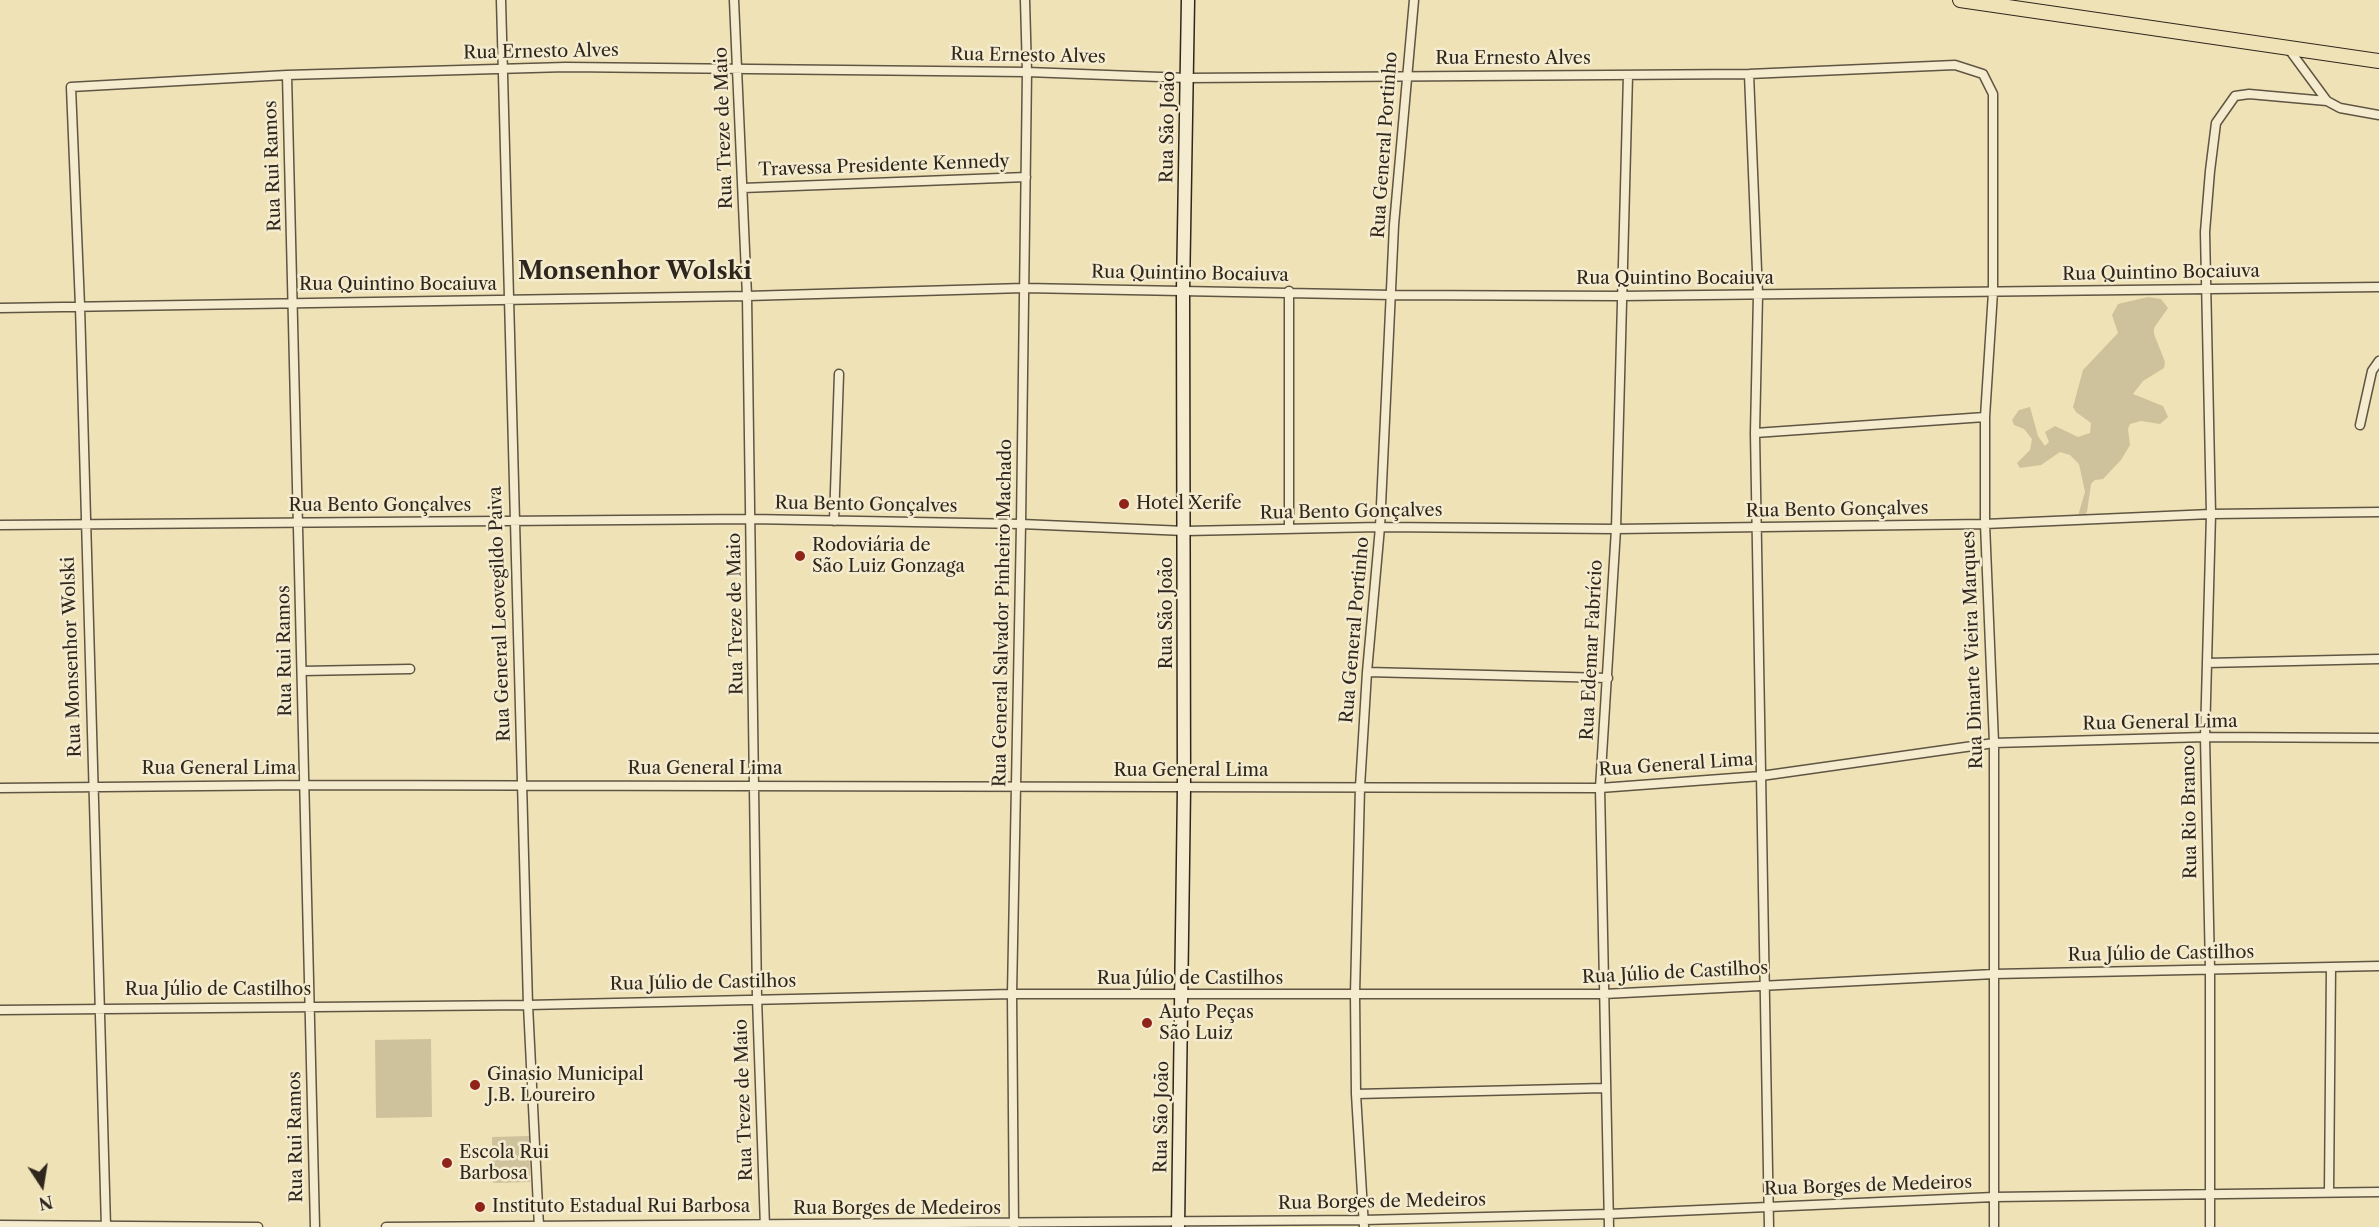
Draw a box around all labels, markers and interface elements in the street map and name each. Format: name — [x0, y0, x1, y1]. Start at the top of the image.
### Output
street label: Rua Ernesto Alves — [463, 40, 619, 64]
street label: Rua Ernesto Alves — [950, 44, 1106, 68]
street label: Rua Treze de Maio — [710, 46, 738, 210]
street label: Rua Ernesto Alves — [1435, 48, 1591, 70]
street label: Rua General Portinho — [1368, 51, 1402, 239]
street label: Rua São João — [1156, 71, 1180, 183]
street label: Rua Rui Ramos — [260, 100, 286, 232]
street label: Travessa Presidente Kennedy — [758, 151, 1010, 181]
district label: Monsenhor Wolski — [518, 258, 752, 286]
street label: Rua Quintino Bocaiuva — [2062, 260, 2260, 286]
street label: Rua Quintino Bocaiuva — [1091, 261, 1289, 287]
street label: Rua Quintino Bocaiuva — [1576, 268, 1774, 290]
street label: Rua Quintino Bocaiuva — [299, 274, 497, 296]
street label: Rua General Salvador Pinheiro Machado — [989, 439, 1017, 787]
street label: Rua General Leovegildo Paiva — [485, 486, 515, 742]
street label: Rua Bento Gonçalves — [774, 493, 958, 517]
place label: Hotel Xerife — [1136, 493, 1242, 515]
street label: Rua Bento Gonçalves — [289, 495, 471, 517]
marker: Hotel Xerife — [1117, 497, 1131, 511]
street label: Rua Bento Gonçalves — [1745, 498, 1929, 522]
street label: Rua Bento Gonçalves — [1259, 500, 1443, 524]
street label: Rua Dinarte Vieira Marques — [1958, 530, 1988, 770]
street label: Rua Treze de Maio — [724, 533, 748, 695]
place label: Rodoviária de São Luiz Gonzaga — [812, 535, 965, 578]
street label: Rua General Portinho — [1336, 536, 1374, 724]
marker: Rodoviária de São Luiz Gonzaga — [793, 549, 807, 563]
street label: Rua Monsenhor Wolski — [58, 556, 86, 758]
street label: Rua São João — [1156, 557, 1178, 669]
street label: Rua Edemar Fabrício — [1576, 559, 1608, 741]
street label: Rua Rui Ramos — [273, 585, 297, 717]
street label: Rua General Lima — [2082, 711, 2238, 735]
street label: Rua Rio Branco — [2178, 745, 2202, 879]
street label: Rua General Lima — [1598, 749, 1754, 781]
street label: Rua General Lima — [141, 758, 297, 780]
street label: Rua General Lima — [627, 758, 783, 780]
street label: Rua General Lima — [1113, 760, 1269, 782]
street label: Rua Júlio de Castilhos — [2068, 942, 2254, 966]
street label: Rua Júlio de Castilhos — [1581, 957, 1769, 989]
street label: Rua Júlio de Castilhos — [1097, 968, 1283, 990]
street label: Rua Júlio de Castilhos — [610, 971, 796, 995]
street label: Rua Júlio de Castilhos — [125, 979, 311, 1001]
place label: Auto Peças São Luiz — [1159, 1002, 1254, 1044]
marker: Auto Peças São Luiz — [1140, 1016, 1154, 1030]
street label: Rua Treze de Maio — [730, 1018, 758, 1182]
street label: Rua São João — [1150, 1061, 1174, 1173]
place label: Ginasio Municipal J.B. Loureiro — [487, 1064, 643, 1106]
street label: Rua Rui Ramos — [284, 1071, 308, 1203]
marker: Ginasio Municipal J.B. Loureiro — [468, 1078, 482, 1092]
place label: Escola Rui Barbosa — [459, 1142, 549, 1184]
north arrow — [12, 1155, 72, 1215]
marker: Escola Rui Barbosa — [440, 1156, 454, 1170]
street label: Rua Borges de Medeiros — [1764, 1172, 1972, 1200]
street label: Rua Borges de Medeiros — [1278, 1189, 1486, 1215]
text: N — [37, 1191, 55, 1214]
place label: Instituto Estadual Rui Barbosa — [492, 1196, 750, 1218]
street label: Rua Borges de Medeiros — [793, 1198, 1001, 1220]
marker: Instituto Estadual Rui Barbosa — [473, 1200, 487, 1214]

